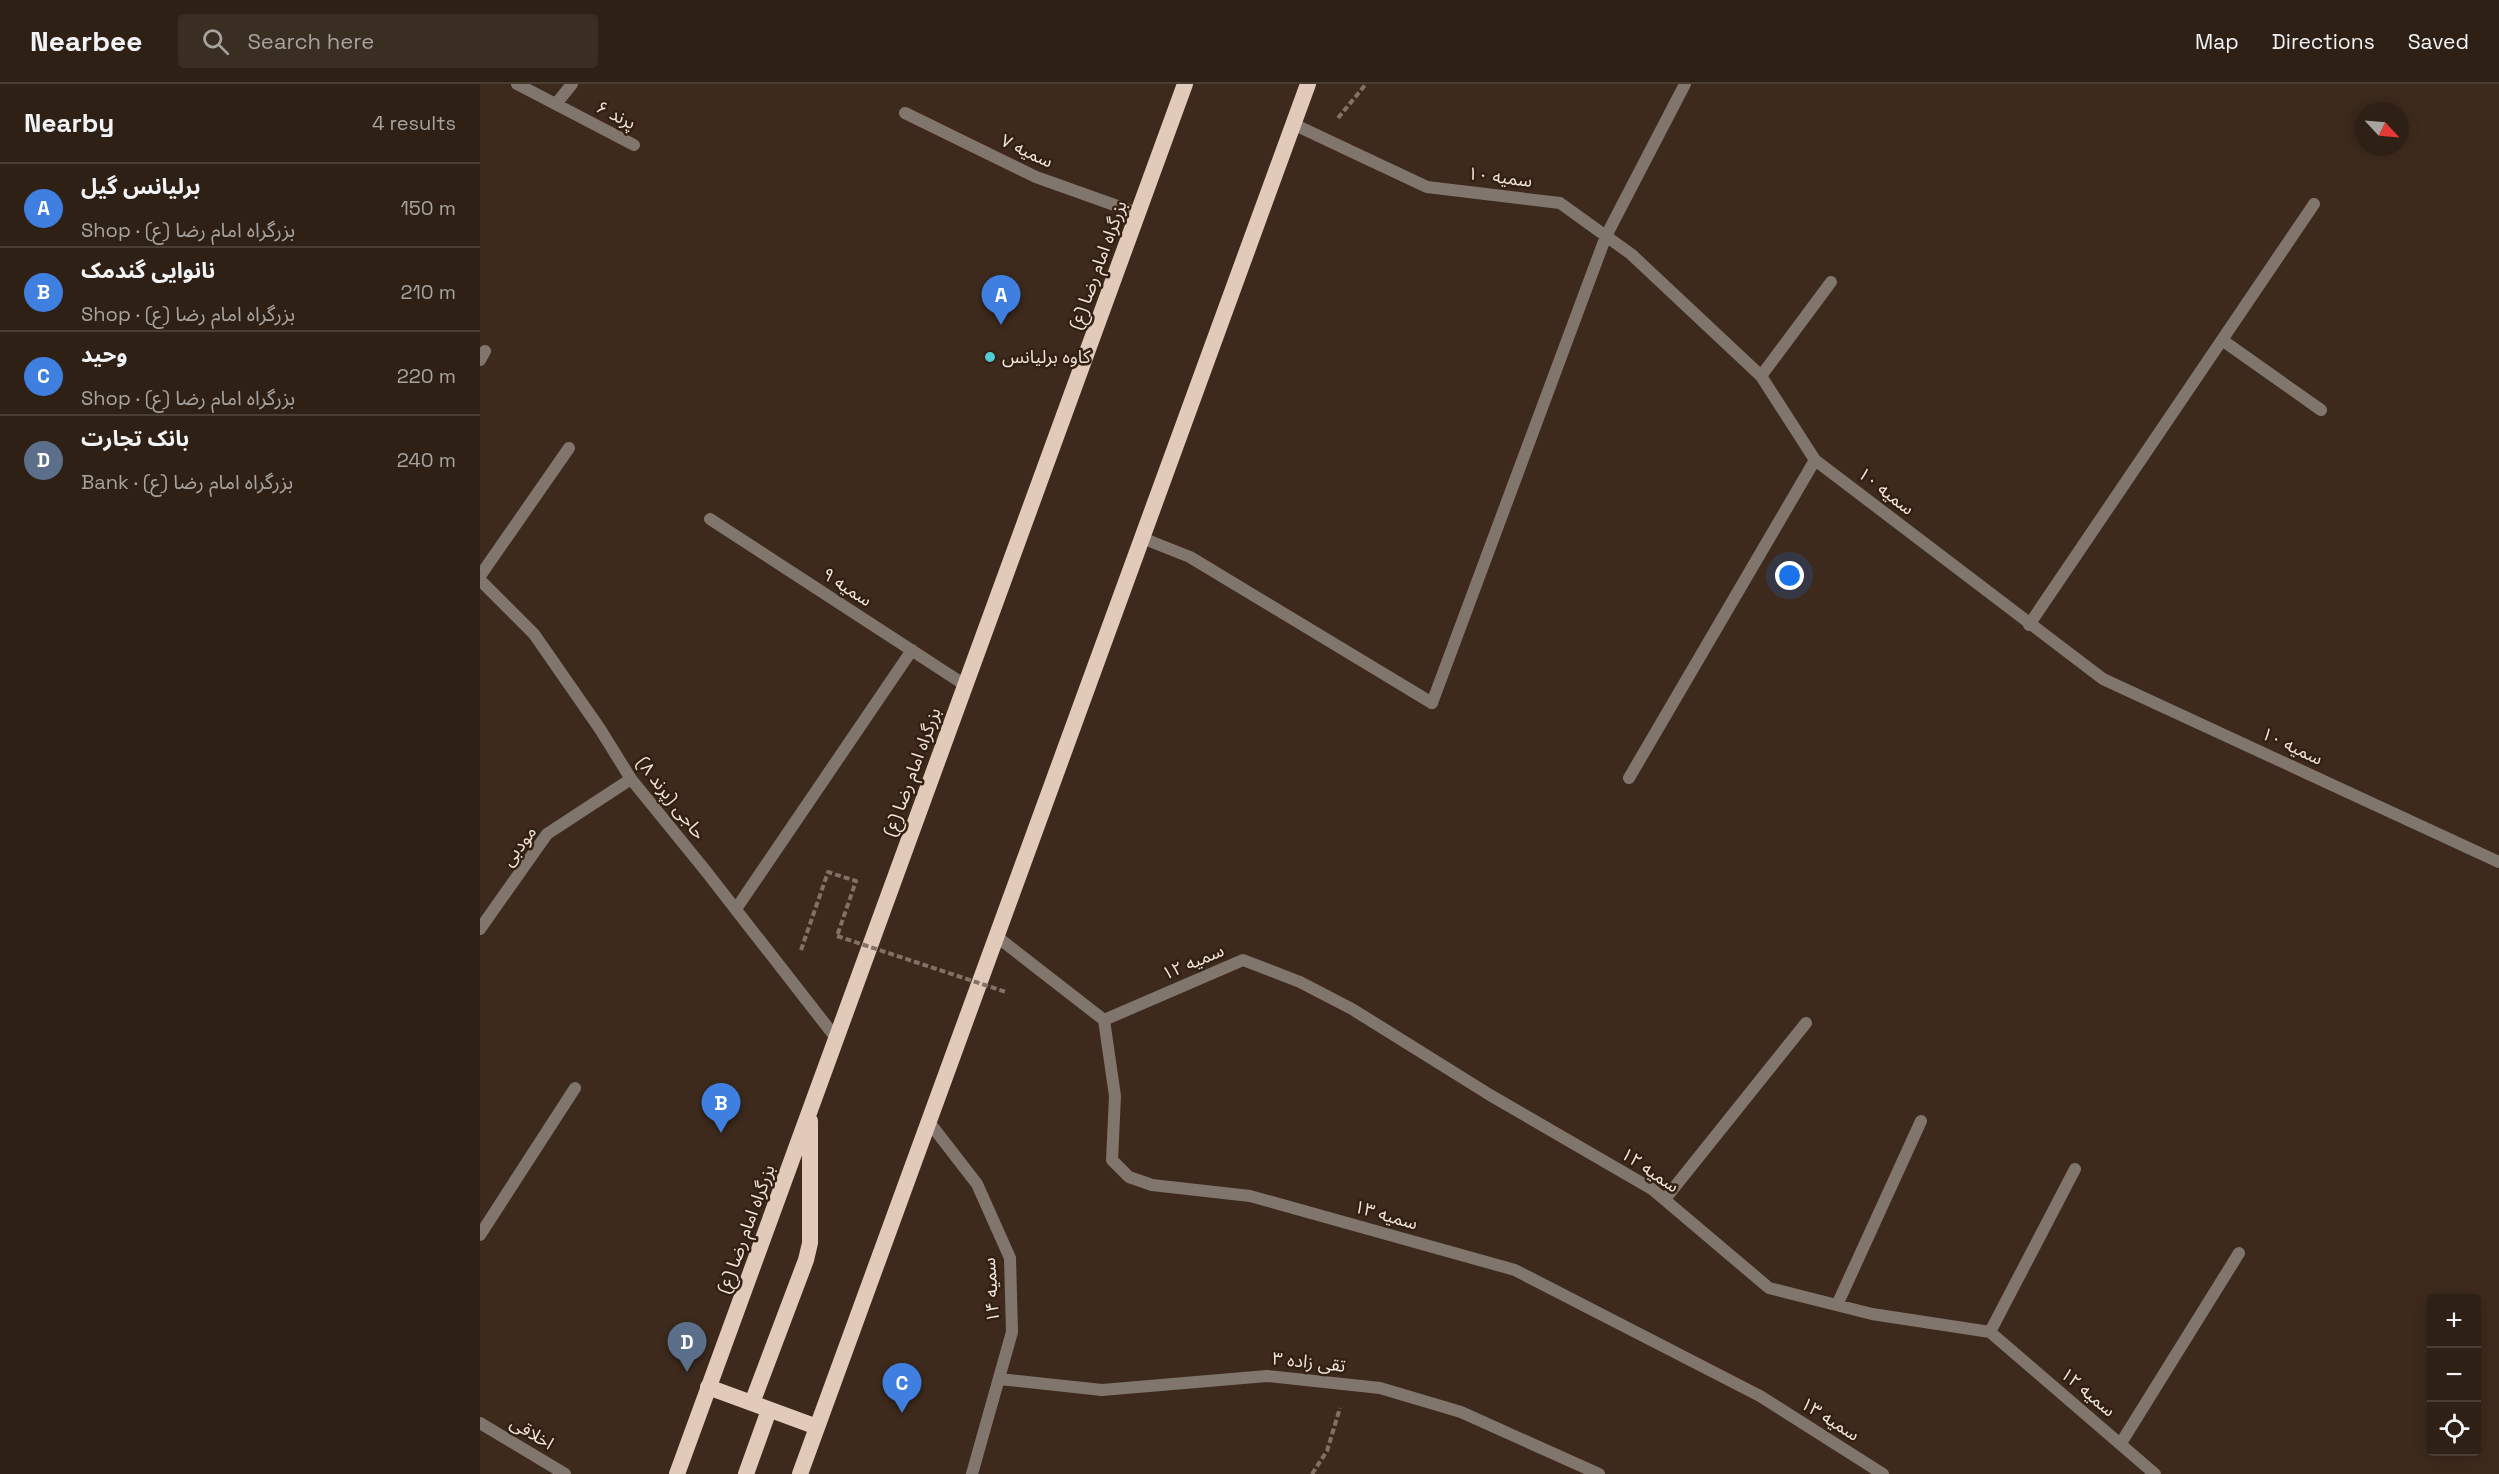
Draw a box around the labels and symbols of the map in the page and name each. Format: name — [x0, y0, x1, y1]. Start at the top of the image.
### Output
street label: پرند ۶ — [593, 95, 640, 134]
north arrow — [2355, 102, 2409, 156]
street label: سمیه ۷ — [997, 129, 1057, 173]
street label: سمیه ۱۰ — [1466, 161, 1534, 192]
street label: بزرگراه امام رضا (ع) — [1064, 197, 1134, 333]
pin: A — [982, 276, 1020, 325]
place label: کاوه برلیانس — [1002, 345, 1091, 368]
marker: کاوه برلیانس — [983, 350, 997, 364]
street label: سمیه ۱۰ — [1854, 461, 1919, 520]
your location — [1775, 561, 1804, 590]
street label: سمیه ۹ — [818, 562, 877, 611]
street label: بزرگراه امام رضا (ع) — [878, 704, 948, 840]
street label: سمیه ۱۰ — [2258, 721, 2327, 770]
street label: حاجی (پرند ۸) — [632, 752, 711, 844]
street label: مودبی — [496, 821, 541, 870]
street label: سمیه ۱۲ — [1158, 938, 1227, 985]
pin: B — [702, 1084, 740, 1133]
street label: سمیه ۱۲ — [1617, 1142, 1684, 1197]
street label: بزرگراه امام رضا (ع) — [712, 1161, 782, 1297]
street label: سمیه ۱۳ — [1352, 1194, 1421, 1235]
street label: سمیه ۱۴ — [977, 1257, 1004, 1323]
pin: D — [668, 1322, 706, 1372]
street label: تقی زاده ۳ — [1271, 1346, 1347, 1377]
street label: سمیه ۱۲ — [2056, 1362, 2121, 1421]
pin: C — [882, 1364, 922, 1413]
street label: سمیه ۱۳ — [1797, 1392, 1864, 1446]
street label: اخلاقی — [506, 1411, 558, 1455]

